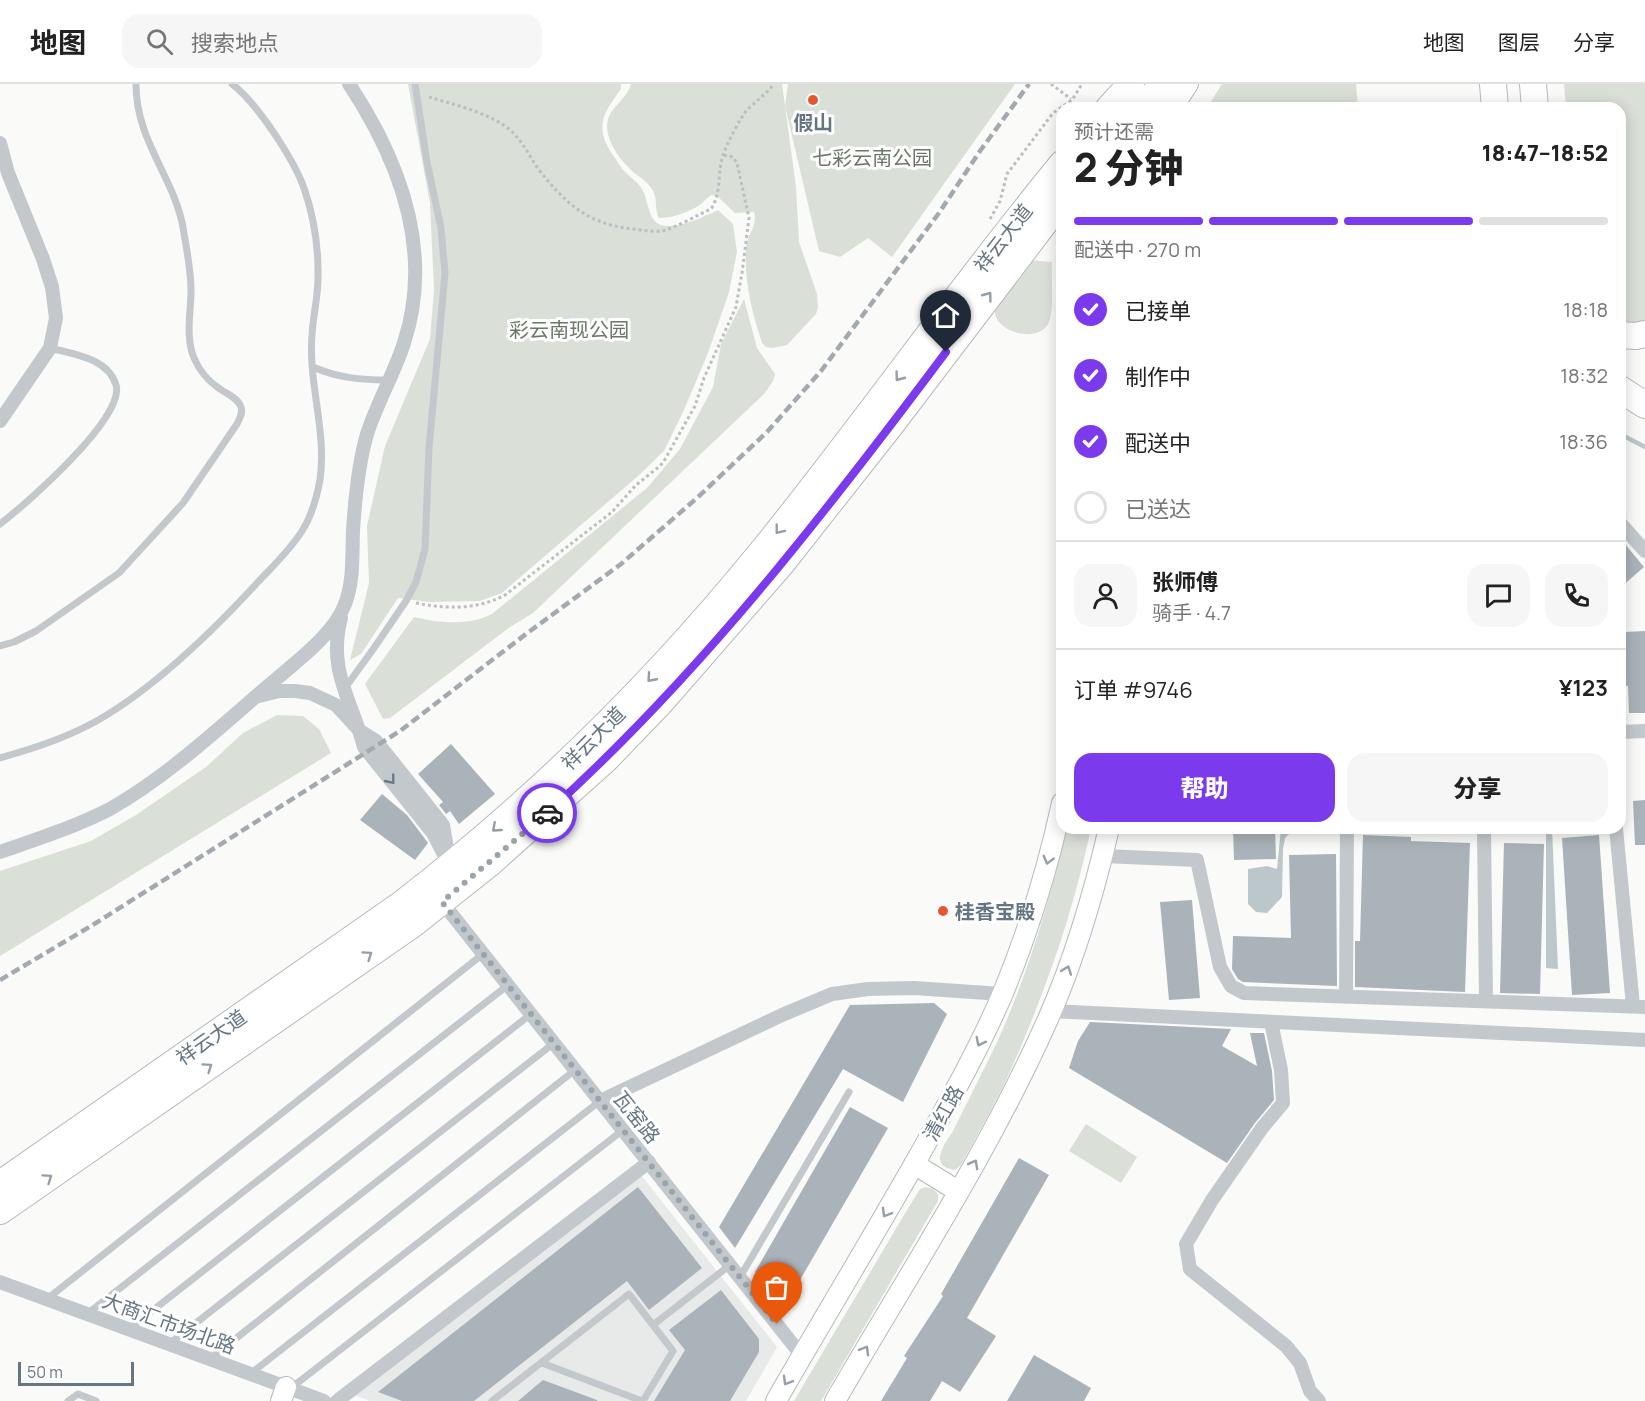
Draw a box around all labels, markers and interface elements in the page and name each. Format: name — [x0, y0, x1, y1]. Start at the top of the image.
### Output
search box — [122, 14, 542, 68]
text: 地图 — [30, 23, 86, 61]
icon: search — [143, 25, 176, 58]
text: 搜索地点 — [191, 28, 279, 58]
text: 地图 — [1423, 28, 1465, 56]
text: 图层 — [1498, 28, 1540, 56]
text: 分享 — [1573, 28, 1615, 56]
marker: 假山 — [806, 93, 820, 107]
place label: 假山 — [793, 109, 833, 136]
text: 预计还需 — [1074, 118, 1154, 145]
text: 18:47–18:52 — [1482, 138, 1608, 168]
text: 2 分钟 — [1074, 140, 1183, 194]
park label: 七彩云南公园 — [812, 144, 932, 171]
street label: 祥云大道 — [968, 198, 1038, 278]
text: 配送中 · 270 m — [1074, 236, 1201, 263]
pin — [920, 290, 971, 352]
one-way arrow — [980, 292, 991, 303]
icon: check — [1074, 293, 1107, 326]
text: 已接单 — [1125, 296, 1191, 326]
text: 18:18 — [1563, 296, 1608, 323]
icon: home — [929, 299, 962, 332]
park label: 彩云南现公园 — [509, 316, 629, 343]
icon: check — [1074, 359, 1107, 392]
text: 制作中 — [1125, 362, 1191, 392]
text: 18:32 — [1560, 362, 1608, 389]
one-way arrow — [895, 370, 906, 381]
icon: check — [1074, 425, 1107, 458]
text: 配送中 — [1125, 428, 1191, 458]
text: 18:36 — [1559, 428, 1608, 455]
text: 已送达 — [1125, 494, 1191, 524]
one-way arrow — [775, 524, 786, 535]
button: person — [1074, 564, 1137, 627]
button: chat — [1467, 564, 1530, 627]
button: phone — [1545, 564, 1608, 627]
text: 张师傅 — [1152, 567, 1218, 597]
text: 骑手 · 4.7 — [1152, 599, 1231, 626]
one-way arrow — [647, 671, 658, 682]
text: ¥123 — [1559, 673, 1608, 703]
text: 订单 #9746 — [1074, 675, 1193, 705]
street label: 祥云大道 — [555, 700, 631, 776]
button: 帮助 — [1074, 753, 1335, 822]
button: 分享 — [1347, 753, 1608, 822]
one-way arrow — [383, 773, 394, 784]
courier — [517, 783, 577, 843]
icon: car — [531, 797, 564, 830]
one-way arrow — [492, 821, 503, 832]
one-way arrow — [1043, 854, 1055, 865]
place label: 桂香宝殿 — [955, 898, 1035, 925]
marker: 桂香宝殿 — [936, 904, 950, 918]
one-way arrow — [362, 952, 373, 963]
one-way arrow — [1060, 965, 1073, 975]
street label: 祥云大道 — [170, 1003, 252, 1071]
one-way arrow — [976, 1036, 987, 1047]
one-way arrow — [202, 1063, 213, 1074]
street label: 清红路 — [917, 1080, 969, 1146]
street label: 瓦窑路 — [608, 1085, 666, 1149]
one-way arrow — [966, 1160, 978, 1170]
one-way arrow — [41, 1174, 52, 1185]
one-way arrow — [881, 1207, 893, 1217]
pin — [751, 1262, 802, 1324]
icon: bag — [760, 1271, 793, 1304]
street label: 大商汇市场北路 — [99, 1286, 239, 1360]
one-way arrow — [858, 1346, 869, 1357]
scale bar — [18, 1359, 134, 1386]
text: 50 m — [27, 1361, 63, 1383]
one-way arrow — [783, 1375, 794, 1385]

